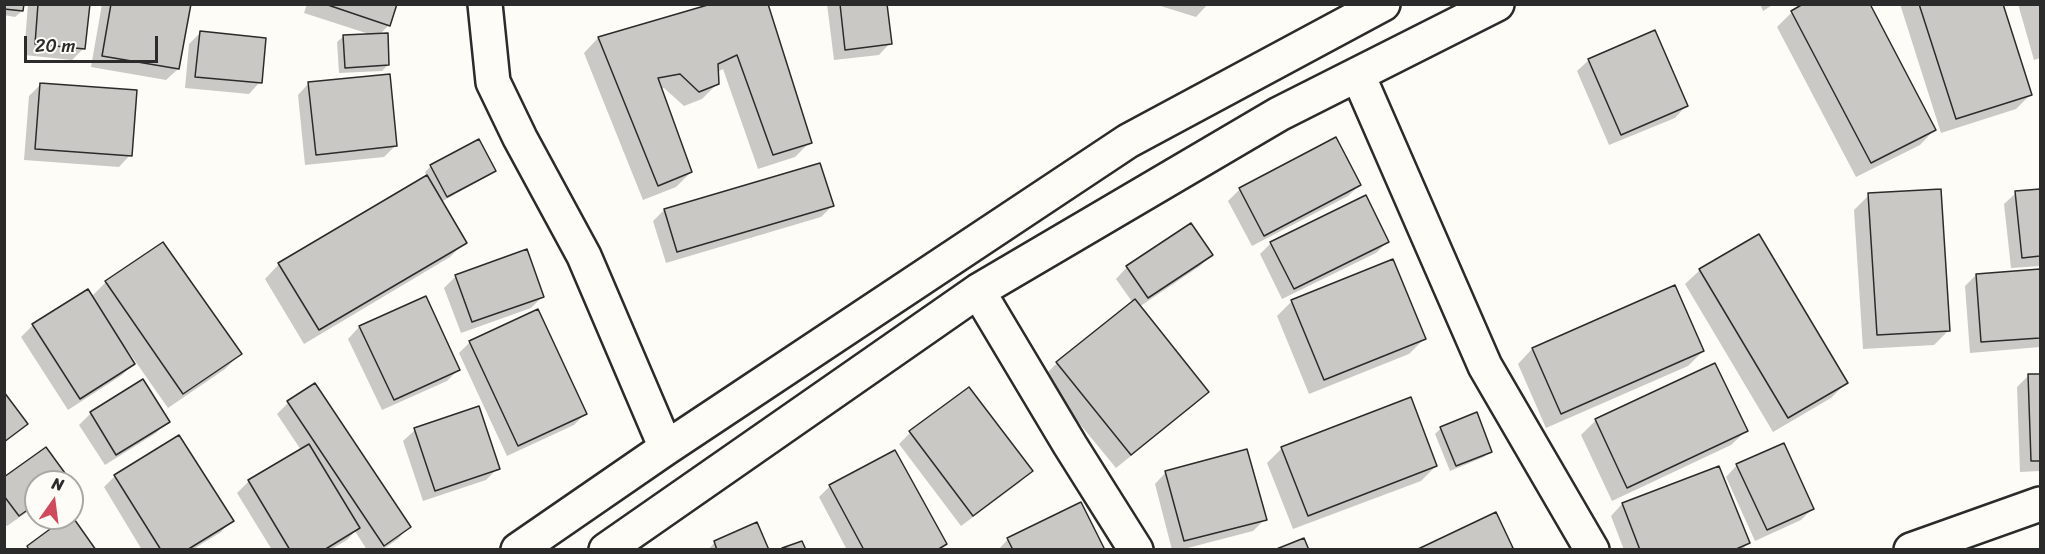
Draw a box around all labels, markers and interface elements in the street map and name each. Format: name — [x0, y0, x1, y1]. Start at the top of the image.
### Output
scale bar — [27, 24, 160, 62]
text: 20 m — [35, 30, 75, 62]
text: N — [49, 469, 67, 499]
north arrow — [24, 470, 84, 530]

